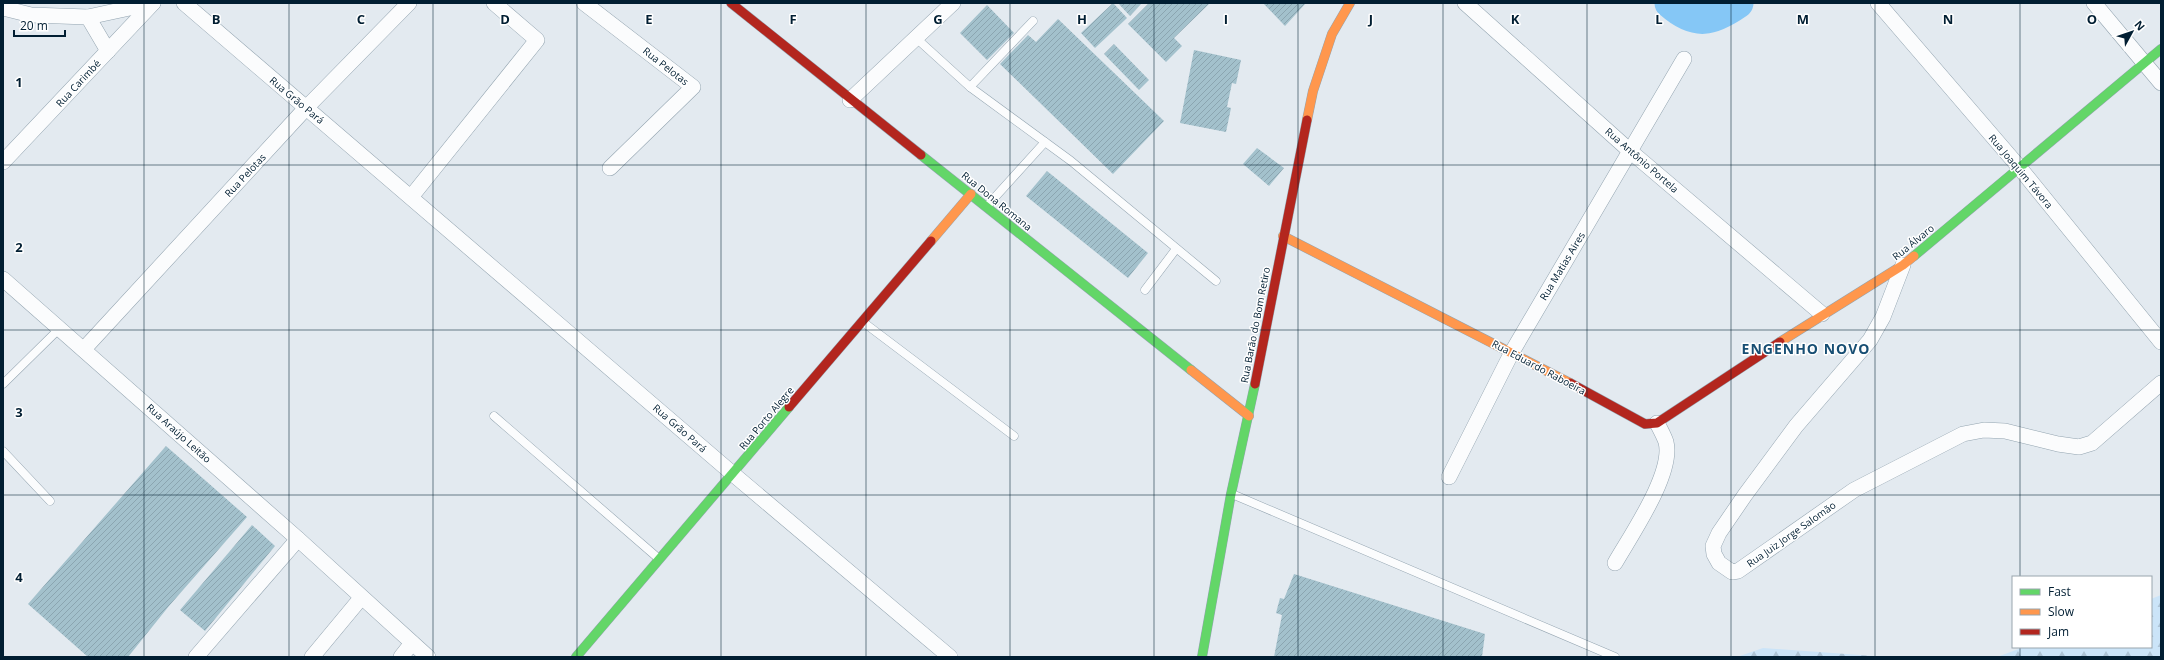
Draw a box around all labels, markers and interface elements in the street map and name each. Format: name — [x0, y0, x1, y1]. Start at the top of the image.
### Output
text: B — [212, 10, 221, 28]
text: C — [357, 10, 365, 28]
text: D — [500, 10, 510, 28]
text: E — [645, 10, 653, 28]
text: F — [789, 10, 797, 28]
text: G — [933, 10, 943, 28]
text: H — [1077, 10, 1087, 28]
text: I — [1224, 10, 1228, 28]
text: J — [1368, 10, 1373, 28]
text: K — [1511, 10, 1520, 28]
text: L — [1655, 10, 1663, 28]
text: M — [1797, 10, 1809, 28]
text: N — [1943, 10, 1953, 28]
text: O — [2087, 10, 2097, 28]
scale bar — [14, 12, 65, 38]
north arrow — [2112, 12, 2152, 52]
text: 20 m — [20, 17, 48, 34]
text: N — [2131, 17, 2149, 34]
street label: Rua Pelotas — [640, 44, 692, 88]
street label: Rua Carimbé — [52, 56, 104, 110]
text: 1 — [15, 73, 23, 91]
street label: Rua Grão Pará — [267, 73, 327, 127]
street label: Rua Antônio Portela — [1602, 124, 1682, 196]
street label: Rua Joaquim Távora — [1986, 131, 2056, 211]
street label: Rua Pelotas — [221, 150, 269, 200]
street label: Rua Dona Romana — [959, 168, 1035, 234]
street label: Rua Álvaro — [1889, 221, 1937, 263]
street label: Rua Matias Aires — [1536, 229, 1588, 303]
text: 2 — [15, 238, 23, 256]
street label: Rua Barão do Bom Retiro — [1237, 266, 1273, 384]
street label: Rua Eduardo Raboeira — [1490, 336, 1588, 398]
district label: ENGENHO NOVO — [1742, 339, 1870, 358]
street label: Rua Porto Alegre — [735, 383, 797, 453]
street label: Rua Araújo Leitão — [144, 400, 214, 466]
street label: Rua Grão Pará — [650, 401, 710, 455]
text: 3 — [15, 403, 23, 421]
street label: Rua Juiz Jorge Salomão — [1744, 498, 1838, 570]
text: 4 — [15, 568, 23, 586]
legend — [2012, 576, 2152, 648]
text: Fast — [2048, 583, 2071, 600]
text: Slow — [2048, 603, 2075, 620]
text: Jam — [2047, 623, 2069, 640]

